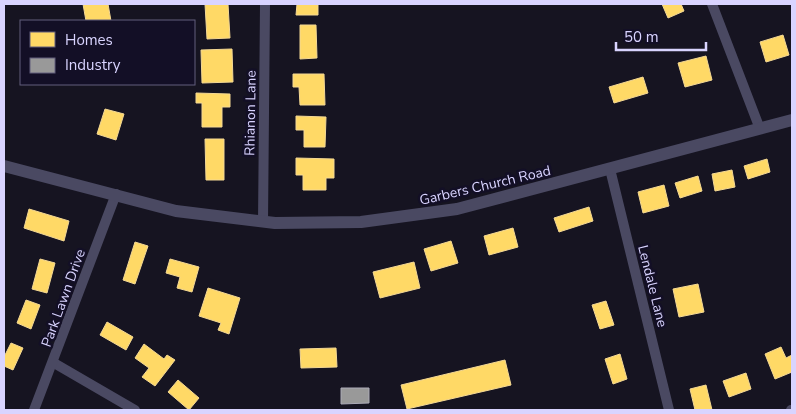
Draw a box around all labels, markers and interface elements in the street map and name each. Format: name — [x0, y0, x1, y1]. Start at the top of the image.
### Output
legend — [20, 20, 195, 85]
scale bar — [616, 20, 706, 52]
text: 50 m — [624, 27, 659, 47]
text: Homes — [65, 30, 113, 50]
text: Industry — [65, 55, 121, 75]
street label: Rhianon Lane — [240, 70, 261, 156]
street label: Garbers Church Road — [418, 161, 553, 210]
street label: Lendale Lane — [633, 243, 672, 329]
street label: Park Lawn Drive — [37, 247, 90, 350]

